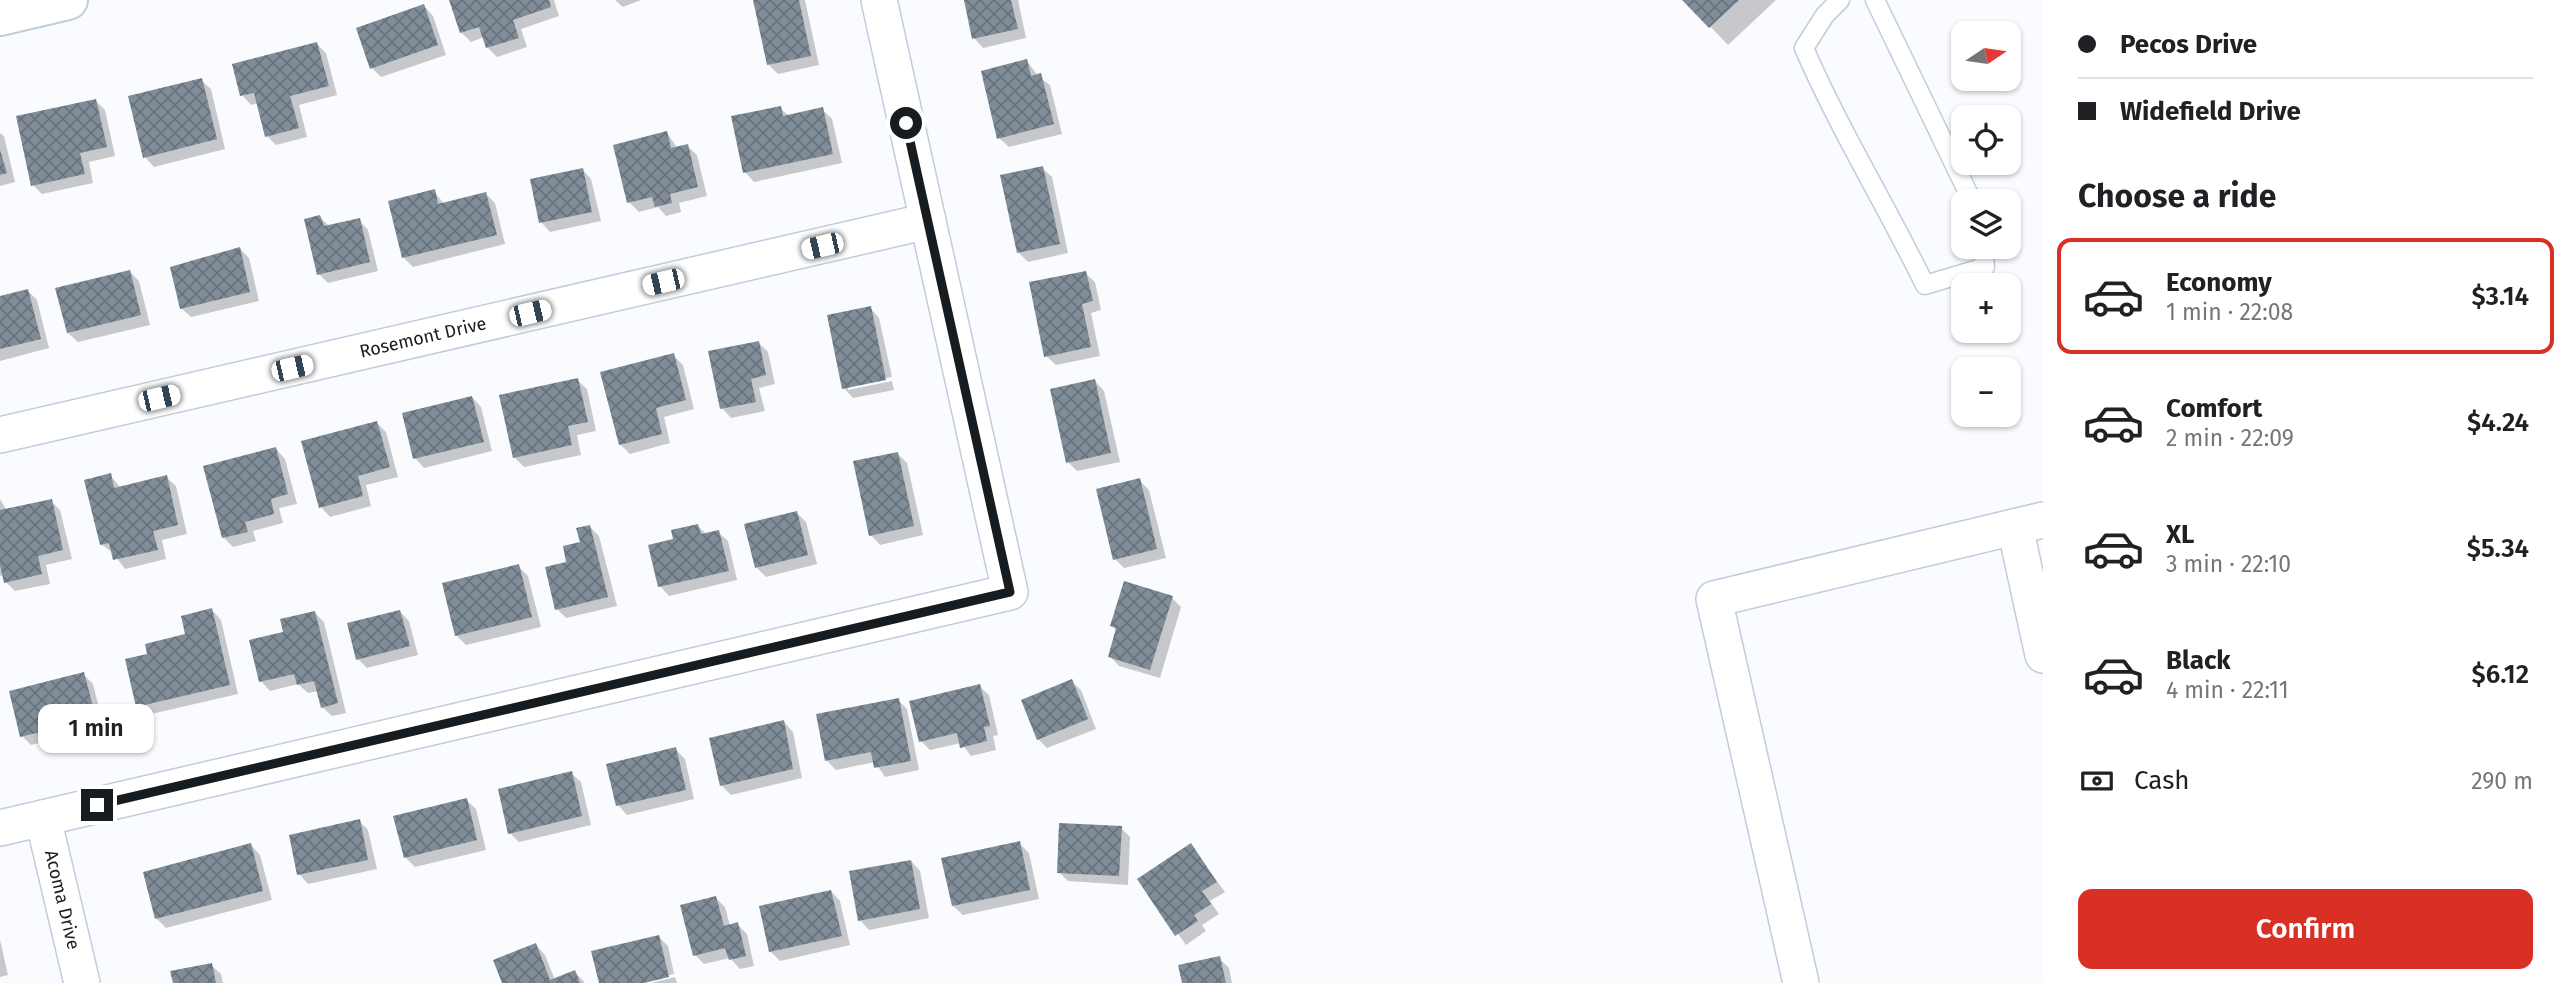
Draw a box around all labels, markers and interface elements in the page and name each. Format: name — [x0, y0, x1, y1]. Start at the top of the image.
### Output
north arrow — [1951, 21, 2021, 91]
map controls — [1951, 21, 2021, 427]
text: Pecos Drive — [2120, 29, 2257, 60]
text: Widefield Drive — [2120, 96, 2301, 127]
button: locate — [1951, 105, 2021, 175]
route start — [890, 107, 922, 139]
text: Choose a ride — [2078, 177, 2276, 215]
button: layers — [1951, 189, 2021, 259]
car — [800, 231, 845, 261]
icon: car — [2082, 265, 2145, 328]
car — [641, 267, 686, 297]
text: Economy — [2166, 267, 2272, 298]
button: + — [1951, 273, 2021, 343]
text: $3.14 — [2471, 281, 2529, 312]
car — [508, 298, 553, 328]
text: 1 min · 22:08 — [2166, 298, 2293, 326]
street label: Rosemont Drive — [357, 312, 488, 363]
car — [270, 353, 315, 383]
button: − — [1951, 357, 2021, 427]
car — [137, 383, 182, 413]
icon: car — [2082, 391, 2145, 454]
text: Comfort — [2166, 393, 2262, 424]
text: $4.24 — [2467, 407, 2529, 438]
text: 2 min · 22:09 — [2166, 424, 2294, 452]
icon: car — [2082, 517, 2145, 580]
text: XL — [2166, 519, 2194, 550]
text: $5.34 — [2467, 533, 2529, 564]
text: 3 min · 22:10 — [2166, 550, 2291, 578]
icon: car — [2082, 643, 2145, 706]
text: Black — [2166, 645, 2231, 676]
text: $6.12 — [2472, 659, 2529, 690]
text: 4 min · 22:11 — [2166, 676, 2289, 704]
callout: 1 min — [39, 704, 155, 752]
text: 1 min — [68, 714, 124, 742]
icon: cash — [2078, 762, 2116, 800]
text: Cash — [2134, 765, 2190, 796]
text: 290 m — [2471, 767, 2533, 795]
route end — [81, 789, 113, 821]
street label: Acoma Drive — [40, 848, 85, 952]
button: Confirm — [2078, 889, 2533, 969]

